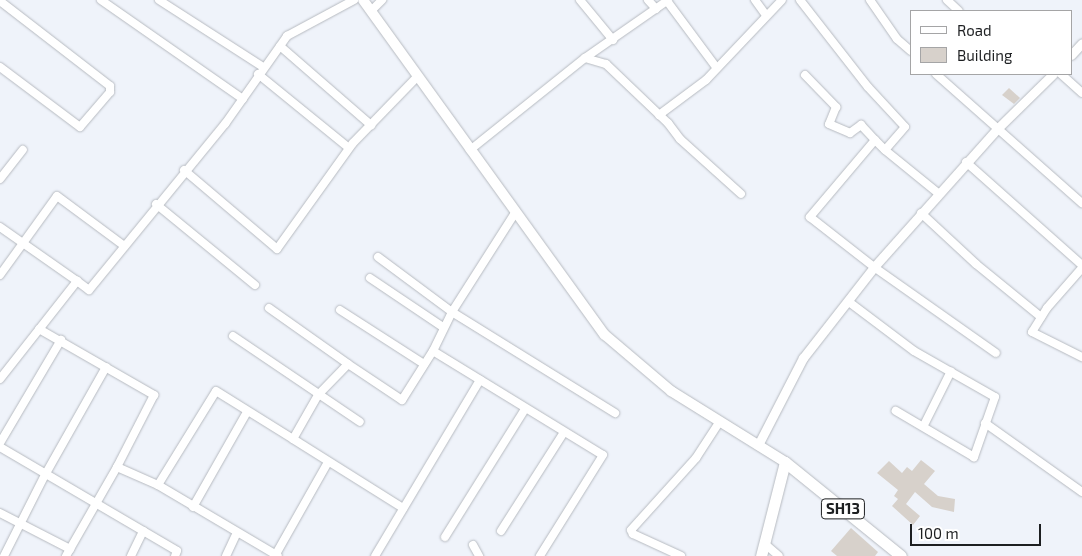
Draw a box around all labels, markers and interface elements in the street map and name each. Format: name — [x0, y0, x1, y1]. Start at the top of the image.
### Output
legend — [910, 10, 1072, 75]
text: Road — [957, 21, 992, 39]
text: Building — [957, 46, 1012, 64]
road number: SH13 — [820, 496, 866, 522]
scale bar — [912, 514, 1043, 546]
text: 100 m — [918, 524, 959, 542]

